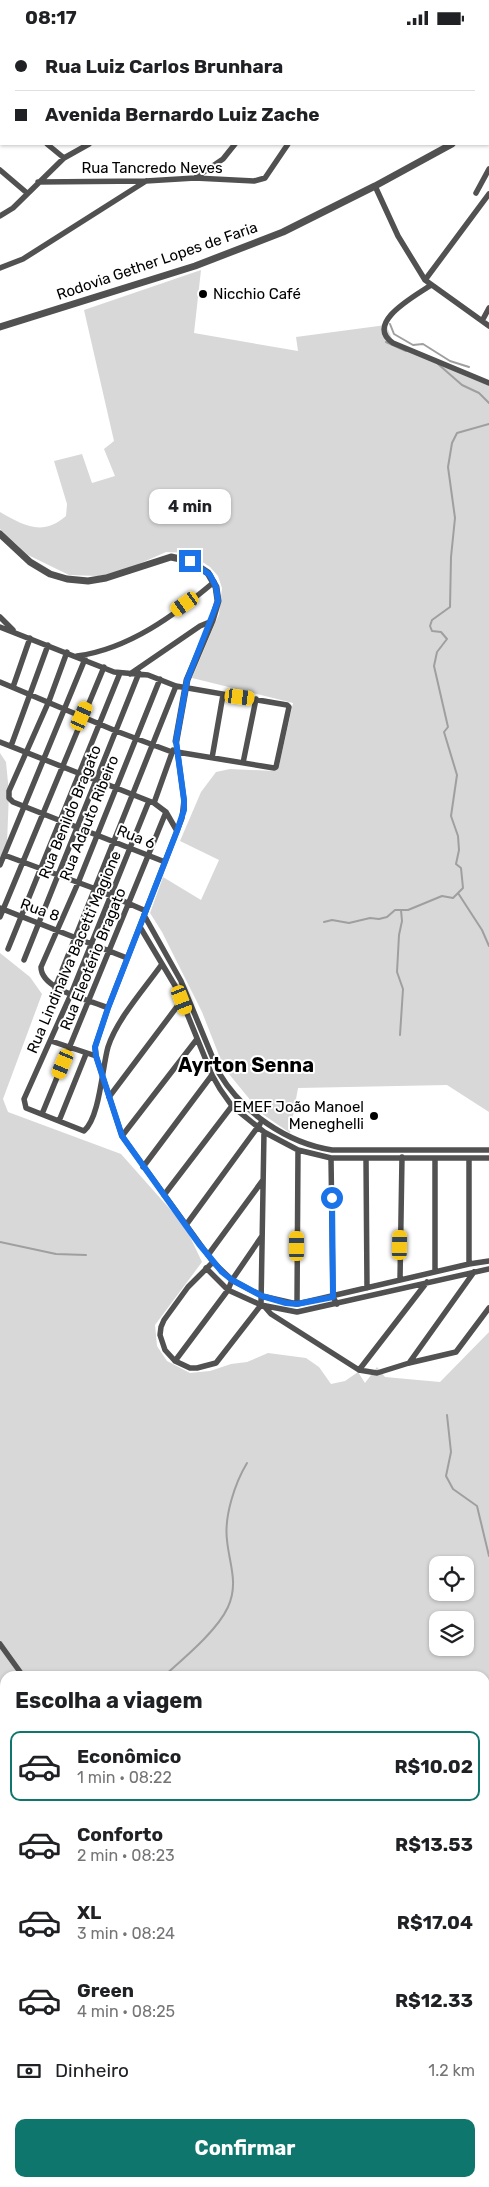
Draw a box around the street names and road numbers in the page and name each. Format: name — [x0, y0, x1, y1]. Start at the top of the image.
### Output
street label: Rua Tancredo Neves — [81, 159, 223, 177]
street label: Rodovia Gether Lopes de Faria — [54, 218, 260, 304]
street label: Rua Benildo Bragato — [35, 743, 105, 881]
street label: Rua Adauto Ribeiro — [56, 753, 122, 883]
street label: Rua 6 — [114, 821, 158, 853]
street label: Rua Lindinalva Bacetti Magione — [23, 848, 125, 1056]
street label: Rua Eleotério Bragato — [56, 885, 130, 1033]
street label: Rua 8 — [18, 895, 62, 925]

